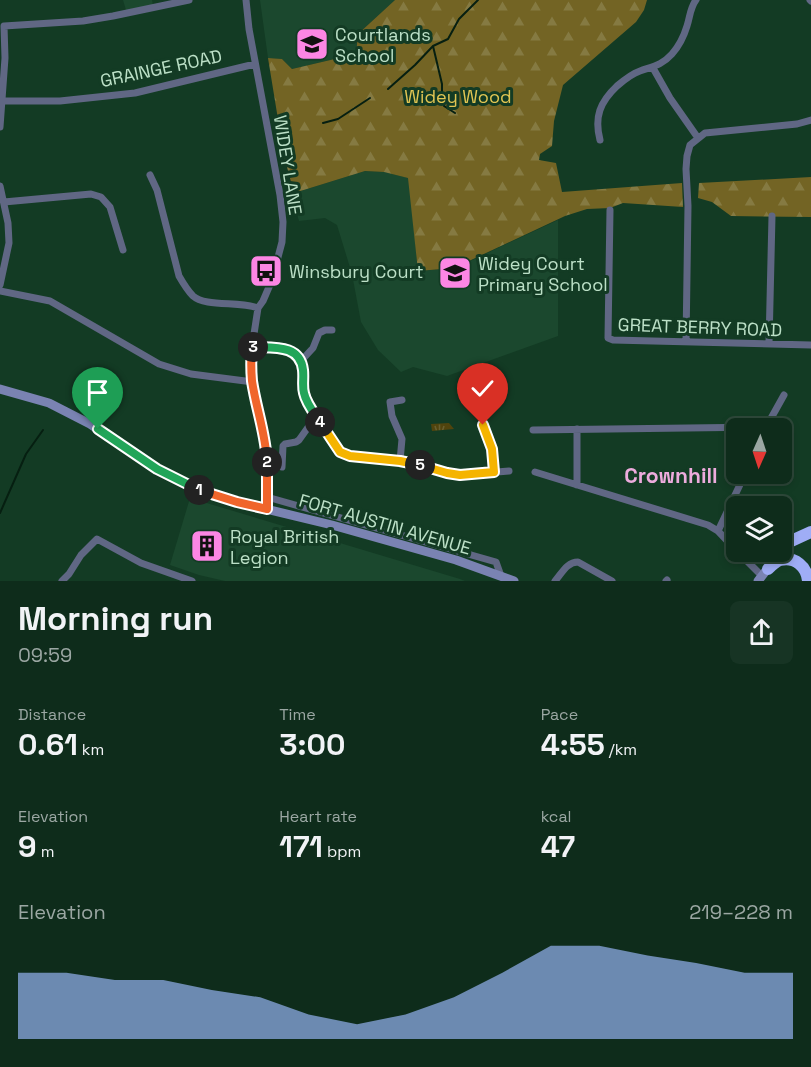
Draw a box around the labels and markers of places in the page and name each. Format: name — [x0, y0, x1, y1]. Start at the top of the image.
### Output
place label: Courtlands School — [335, 23, 431, 67]
school or university icon: Courtlands School — [294, 26, 330, 62]
place label: Widey Court Primary School — [478, 252, 608, 296]
bus stop icon: Winsbury Court — [248, 253, 284, 289]
school or university icon: Widey Court Primary School — [437, 255, 473, 291]
place label: Winsbury Court — [289, 260, 423, 283]
pin: 3 — [238, 332, 268, 362]
pin — [457, 363, 508, 425]
pin — [72, 367, 123, 429]
pin: 4 — [305, 407, 335, 437]
pin: 2 — [252, 447, 282, 477]
pin: 5 — [405, 450, 435, 480]
pin: 1 — [184, 475, 214, 505]
place label: Royal British Legion — [230, 525, 339, 569]
building icon: Royal British Legion — [189, 528, 225, 564]

